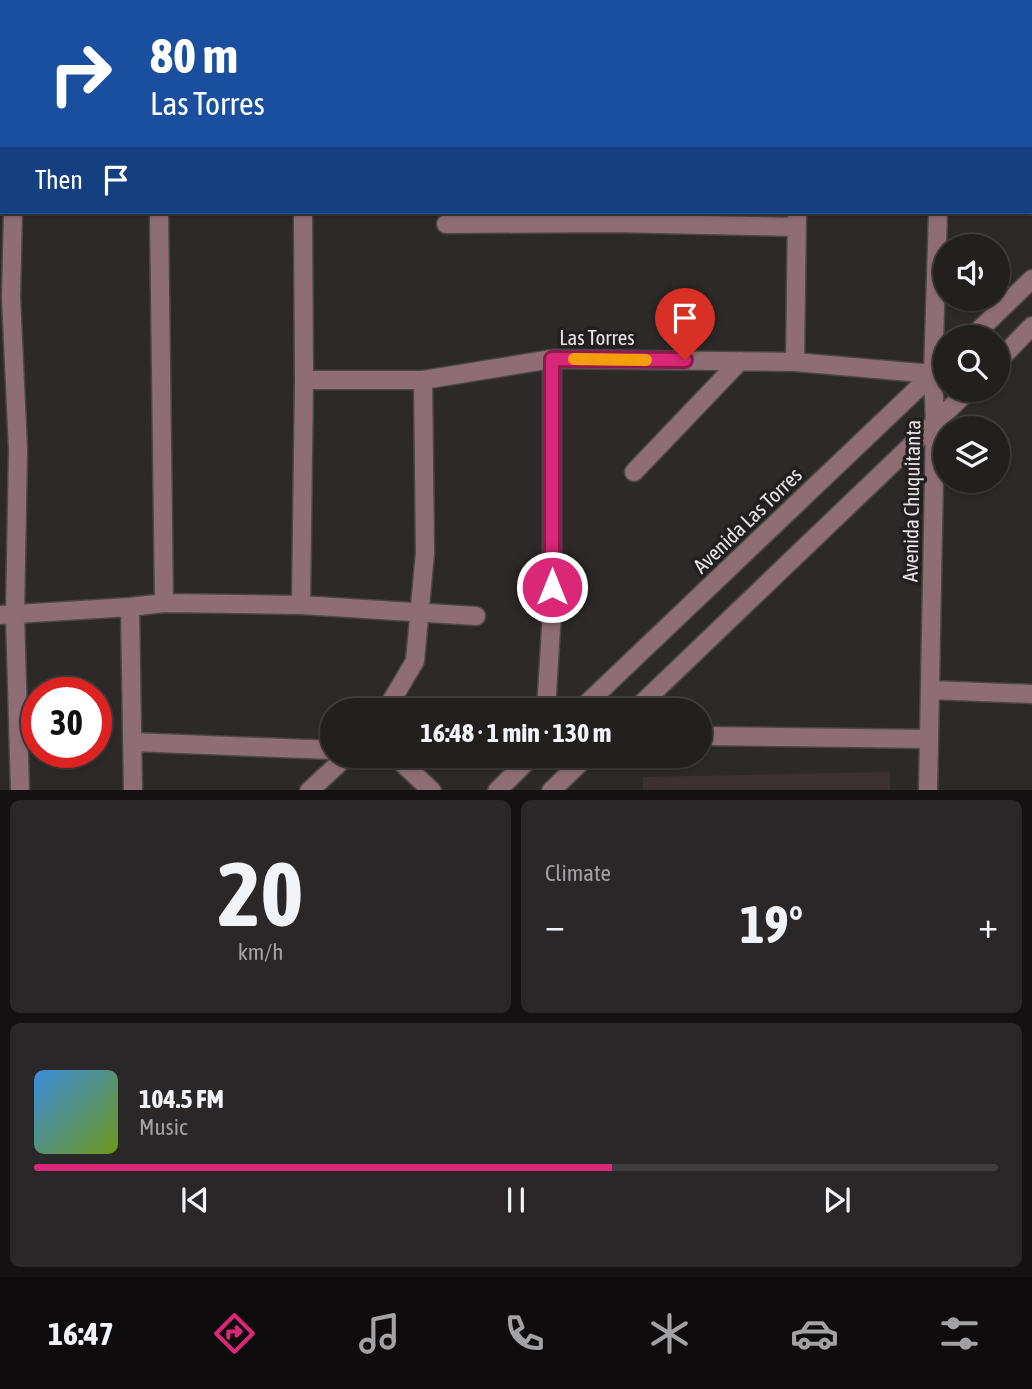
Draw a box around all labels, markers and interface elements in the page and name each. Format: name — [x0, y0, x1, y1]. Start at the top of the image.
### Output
text: 80 m — [150, 27, 238, 83]
icon: right — [35, 28, 126, 119]
text: Las Torres — [150, 85, 265, 122]
icon: arrive — [97, 161, 135, 199]
text: Then — [35, 165, 83, 195]
map controls — [933, 234, 1010, 493]
button: sound — [933, 234, 1010, 311]
pin — [655, 288, 715, 360]
icon: arrive — [666, 299, 704, 337]
street label: Las Torres — [559, 325, 635, 349]
button: search — [933, 325, 1010, 402]
button: layers — [933, 416, 1010, 493]
street label: Avenida Chuquitanta — [898, 420, 924, 582]
street label: Avenida Las Torres — [688, 462, 806, 578]
position arrow — [515, 550, 589, 624]
speed limit sign: 30 — [21, 677, 112, 768]
text: 16:48 · 1 min · 130 m — [421, 718, 611, 748]
text: 20 — [218, 841, 303, 945]
text: Climate — [545, 860, 611, 886]
text: 19° — [740, 894, 803, 954]
text: − — [545, 903, 565, 946]
text: + — [978, 903, 998, 946]
text: km/h — [238, 939, 283, 965]
text: 104.5 FM — [139, 1084, 224, 1114]
text: Music — [139, 1114, 187, 1140]
icon: previous — [176, 1181, 214, 1219]
icon: pause — [497, 1181, 535, 1219]
icon: next — [818, 1181, 856, 1219]
icon: directions — [210, 1309, 259, 1358]
icon: music — [355, 1309, 404, 1358]
icon: phone — [500, 1309, 549, 1358]
icon: climate — [645, 1309, 694, 1358]
icon: car — [790, 1309, 839, 1358]
icon: filters — [935, 1309, 984, 1358]
text: 16:47 — [48, 1315, 114, 1352]

